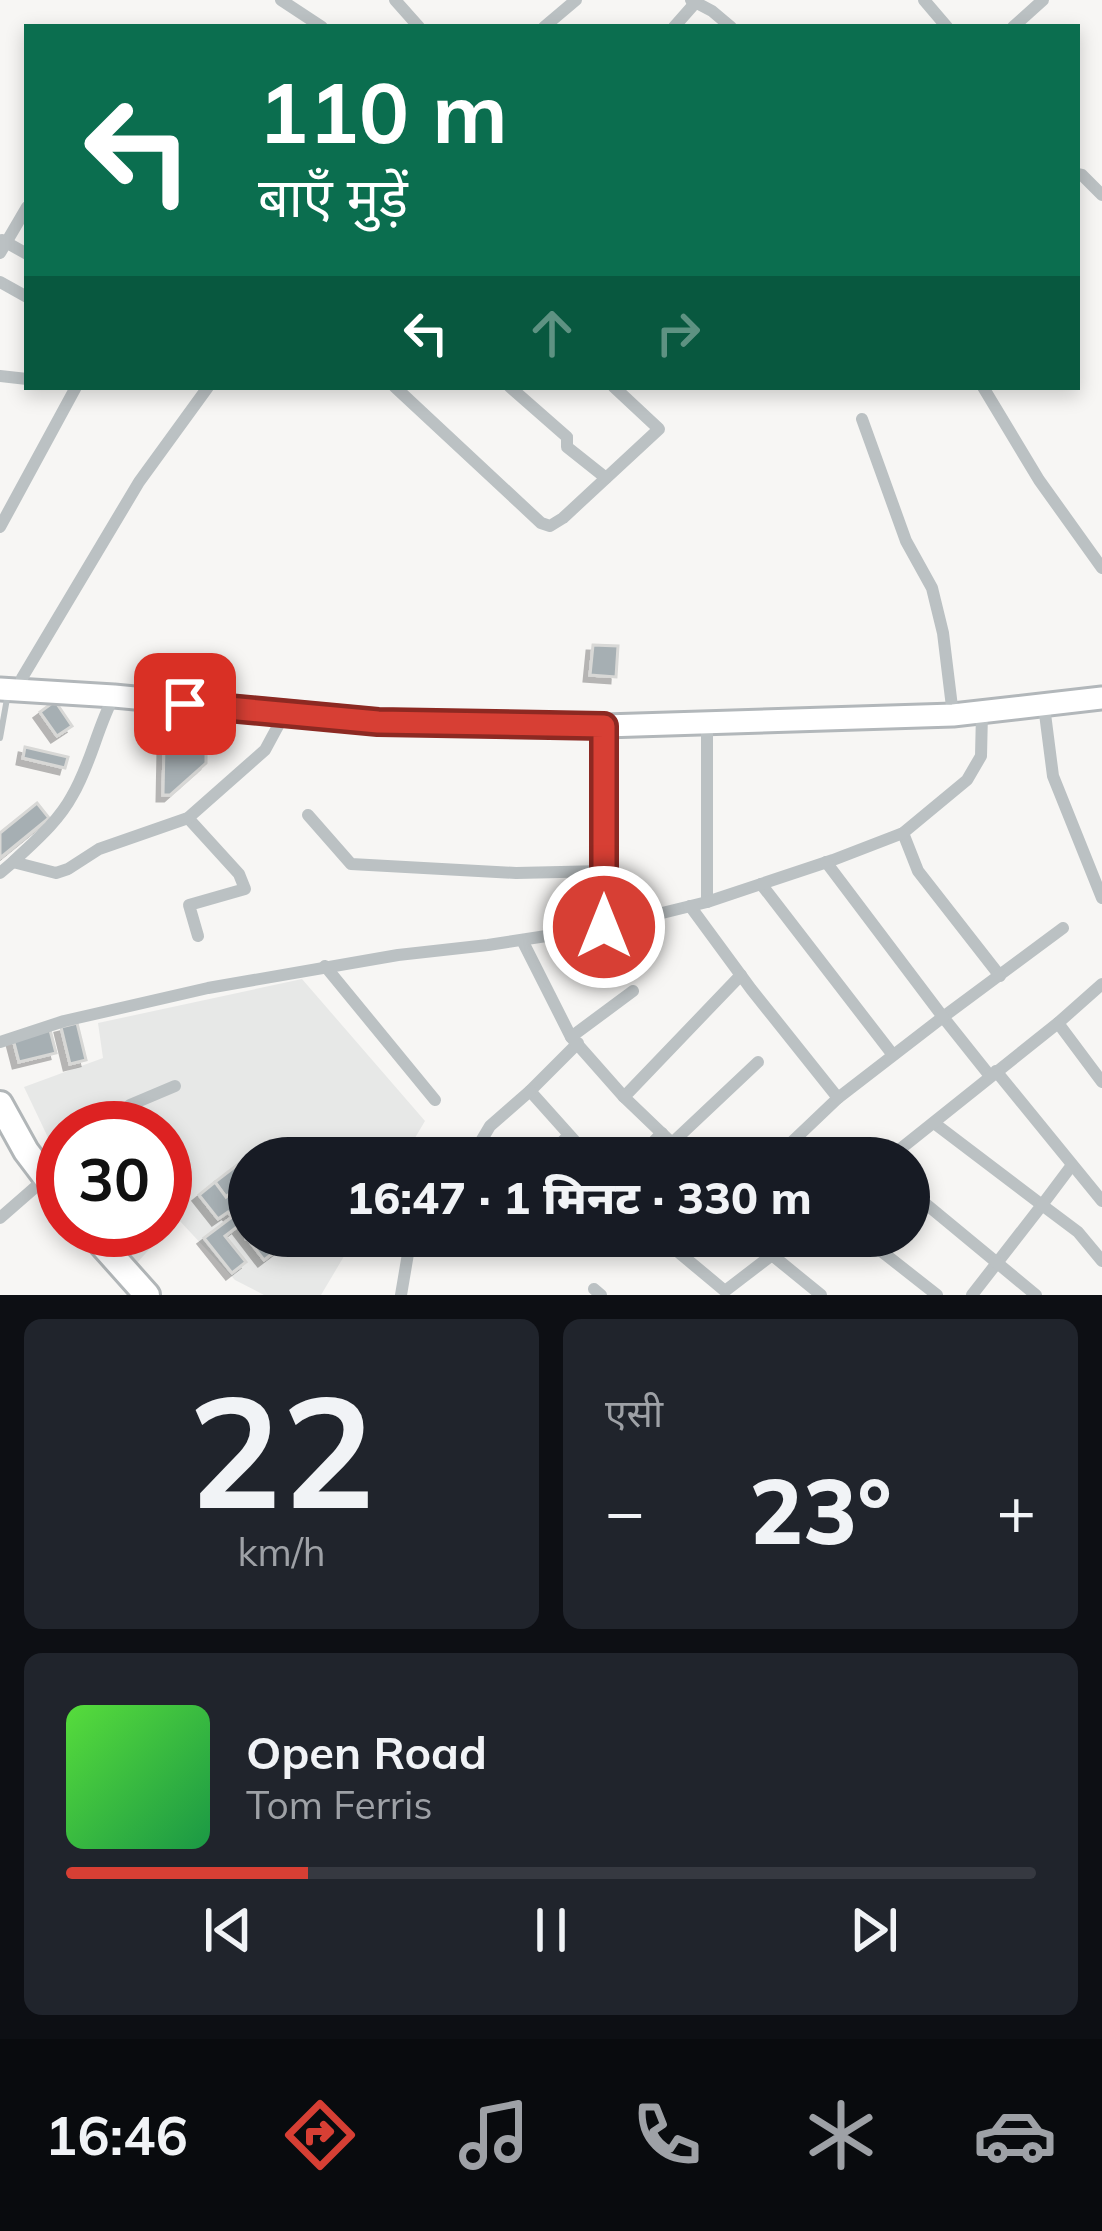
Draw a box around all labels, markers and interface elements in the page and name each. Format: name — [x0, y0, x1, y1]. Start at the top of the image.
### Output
text: 110 m — [258, 59, 508, 164]
icon: left — [60, 72, 216, 228]
text: बाएँ मुड़ें — [258, 163, 408, 231]
icon: left — [393, 300, 459, 366]
icon: ahead — [519, 300, 585, 366]
icon: right — [645, 300, 711, 366]
pin — [134, 653, 236, 755]
icon: arrive — [152, 671, 218, 737]
position arrow — [541, 864, 667, 990]
speed limit sign: 30 — [36, 1101, 192, 1257]
text: 16:47 · 1 मिनट · 330 m — [346, 1169, 812, 1225]
text: 22 — [188, 1351, 375, 1547]
text: एसी — [605, 1388, 663, 1437]
text: 23° — [749, 1454, 892, 1567]
text: − — [605, 1469, 645, 1552]
text: + — [996, 1469, 1036, 1552]
text: km/h — [237, 1527, 326, 1576]
text: Open Road — [246, 1724, 487, 1780]
text: Tom Ferris — [246, 1780, 433, 1829]
icon: previous — [195, 1897, 261, 1963]
icon: pause — [518, 1897, 584, 1963]
icon: next — [841, 1897, 907, 1963]
icon: directions — [278, 2093, 362, 2177]
icon: music — [452, 2093, 536, 2177]
icon: phone — [625, 2093, 709, 2177]
icon: climate — [799, 2093, 883, 2177]
icon: car — [973, 2093, 1057, 2177]
text: 16:46 — [45, 2101, 188, 2169]

